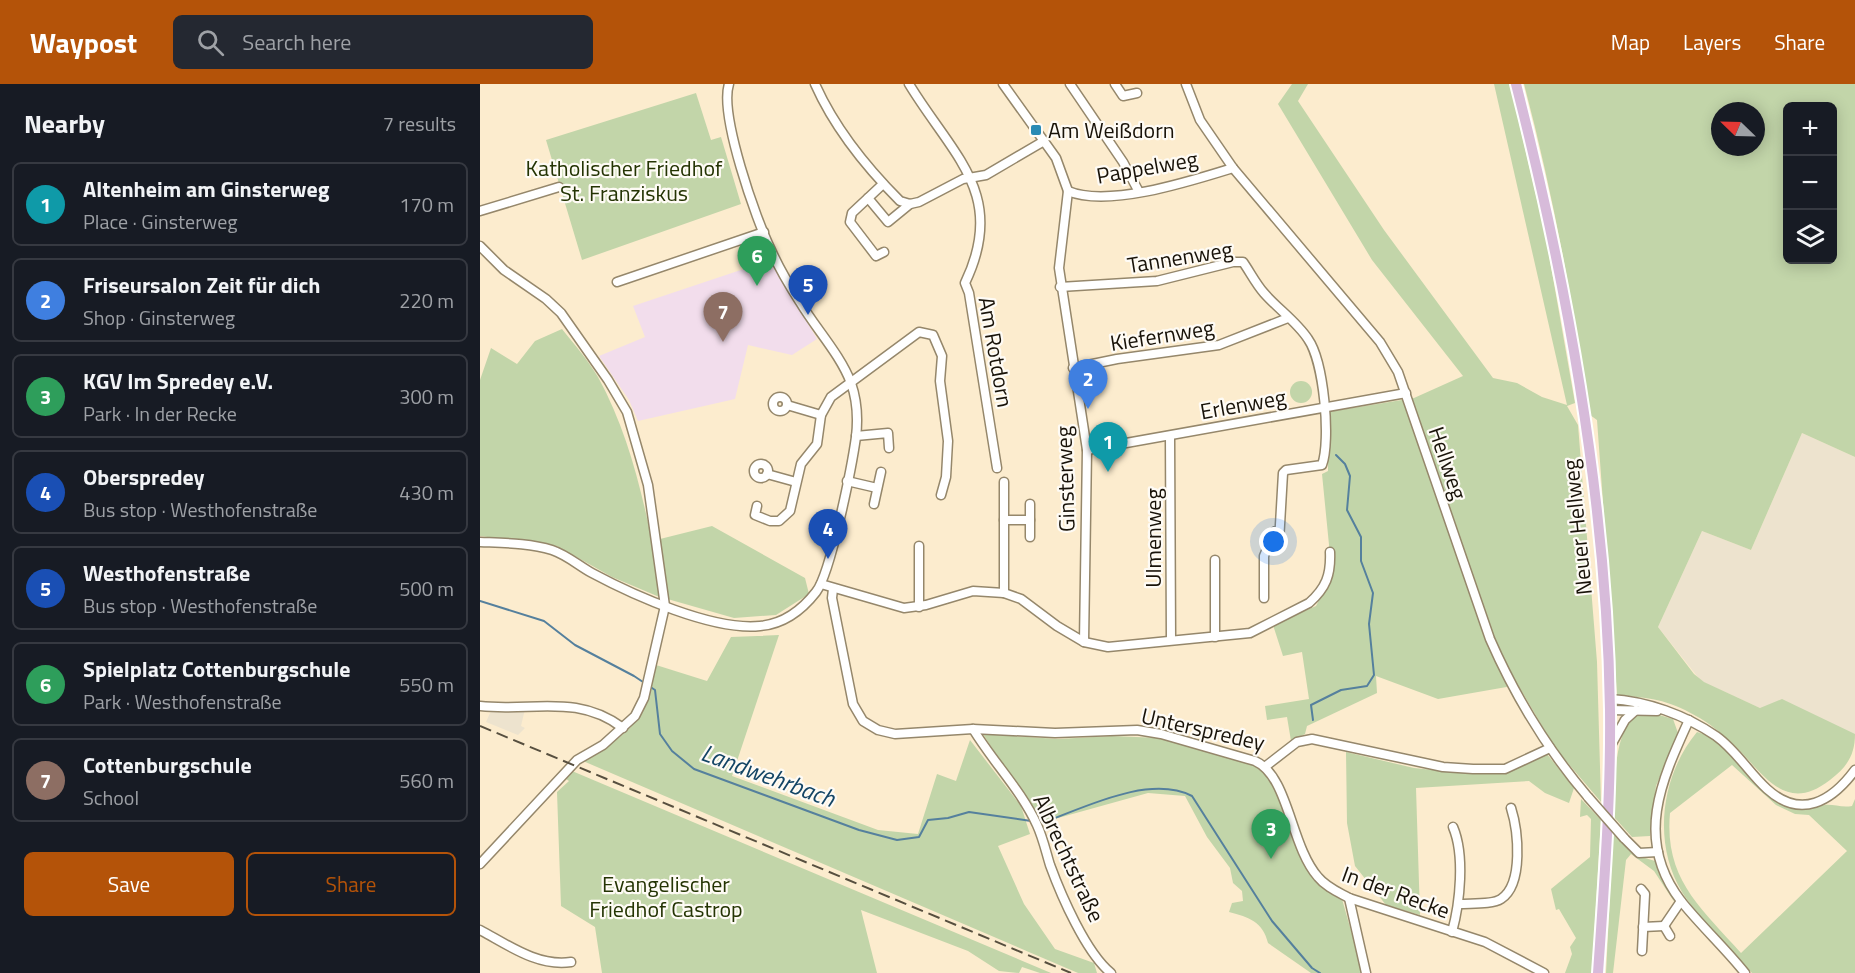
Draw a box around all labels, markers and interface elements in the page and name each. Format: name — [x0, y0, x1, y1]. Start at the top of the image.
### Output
search box — [173, 15, 593, 69]
text: Waypost — [30, 21, 137, 64]
text: Search here — [242, 25, 351, 59]
icon: search — [194, 26, 227, 59]
text: Map — [1611, 26, 1650, 58]
text: Layers — [1683, 26, 1741, 58]
text: Share — [1774, 26, 1825, 58]
north arrow — [1711, 102, 1765, 156]
map controls — [1783, 102, 1837, 264]
button: + — [1783, 102, 1837, 156]
text: Nearby — [24, 104, 105, 143]
text: 7 results — [383, 108, 456, 139]
place label: Am Weißdorn — [1048, 113, 1175, 147]
marker: Am Weißdorn — [1029, 123, 1043, 137]
street label: Pappelweg — [1094, 141, 1200, 193]
park label: Katholischer Friedhof St. Franziskus — [526, 151, 723, 210]
button: − — [1783, 156, 1837, 210]
text: Altenheim am Ginsterweg — [83, 172, 330, 206]
text: 1 — [40, 189, 51, 220]
text: 170 m — [399, 189, 454, 220]
text: Place · Ginsterweg — [83, 206, 238, 237]
button: layers — [1783, 210, 1837, 264]
street label: Tannenweg — [1125, 232, 1235, 282]
pin: 6 — [738, 236, 776, 286]
pin: 5 — [788, 266, 828, 315]
text: Friseursalon Zeit für dich — [83, 268, 320, 302]
text: 2 — [40, 285, 51, 316]
text: 220 m — [399, 285, 454, 316]
pin: 7 — [704, 292, 742, 342]
street label: Am Rotdorn — [970, 294, 1022, 410]
text: Shop · Ginsterweg — [83, 302, 235, 333]
street label: Kiefernweg — [1107, 310, 1217, 360]
pin: 2 — [1068, 360, 1108, 409]
text: KGV Im Spredey e.V. — [83, 364, 273, 398]
street label: Erlenweg — [1197, 380, 1289, 428]
text: 3 — [40, 381, 51, 412]
text: 300 m — [399, 381, 454, 412]
text: Park · In der Recke — [83, 398, 237, 429]
pin: 1 — [1088, 422, 1128, 472]
street label: Hellweg — [1420, 422, 1476, 504]
street label: Ginsterweg — [1046, 425, 1084, 533]
street label: Neuer Hellweg — [1553, 457, 1601, 597]
text: Oberspredey — [83, 460, 205, 494]
text: 4 — [40, 477, 51, 508]
text: 430 m — [399, 477, 454, 508]
street label: Ulmenweg — [1136, 488, 1170, 588]
text: Bus stop · Westhofenstraße — [83, 494, 317, 525]
pin: 4 — [808, 510, 848, 559]
your location — [1259, 527, 1288, 556]
text: Westhofenstraße — [83, 556, 250, 590]
text: 5 — [40, 573, 51, 604]
text: 500 m — [399, 573, 454, 604]
text: Bus stop · Westhofenstraße — [83, 590, 317, 621]
text: Spielplatz Cottenburgschule — [83, 652, 350, 686]
text: 6 — [40, 669, 51, 700]
text: 550 m — [399, 669, 454, 700]
text: Park · Westhofenstraße — [83, 686, 282, 717]
street label: Unterspredey — [1138, 698, 1269, 760]
water label: Landwehrbach — [696, 734, 841, 816]
text: Cottenburgschule — [83, 748, 252, 782]
text: 7 — [40, 765, 51, 796]
text: 560 m — [399, 765, 454, 796]
text: School — [83, 782, 139, 813]
street label: Albrechtstraße — [1025, 788, 1113, 928]
pin: 3 — [1252, 810, 1290, 859]
button: Save — [24, 852, 234, 916]
button: Share — [246, 852, 456, 916]
street label: In der Recke — [1337, 857, 1455, 927]
park label: Evangelischer Friedhof Castrop — [589, 867, 743, 926]

